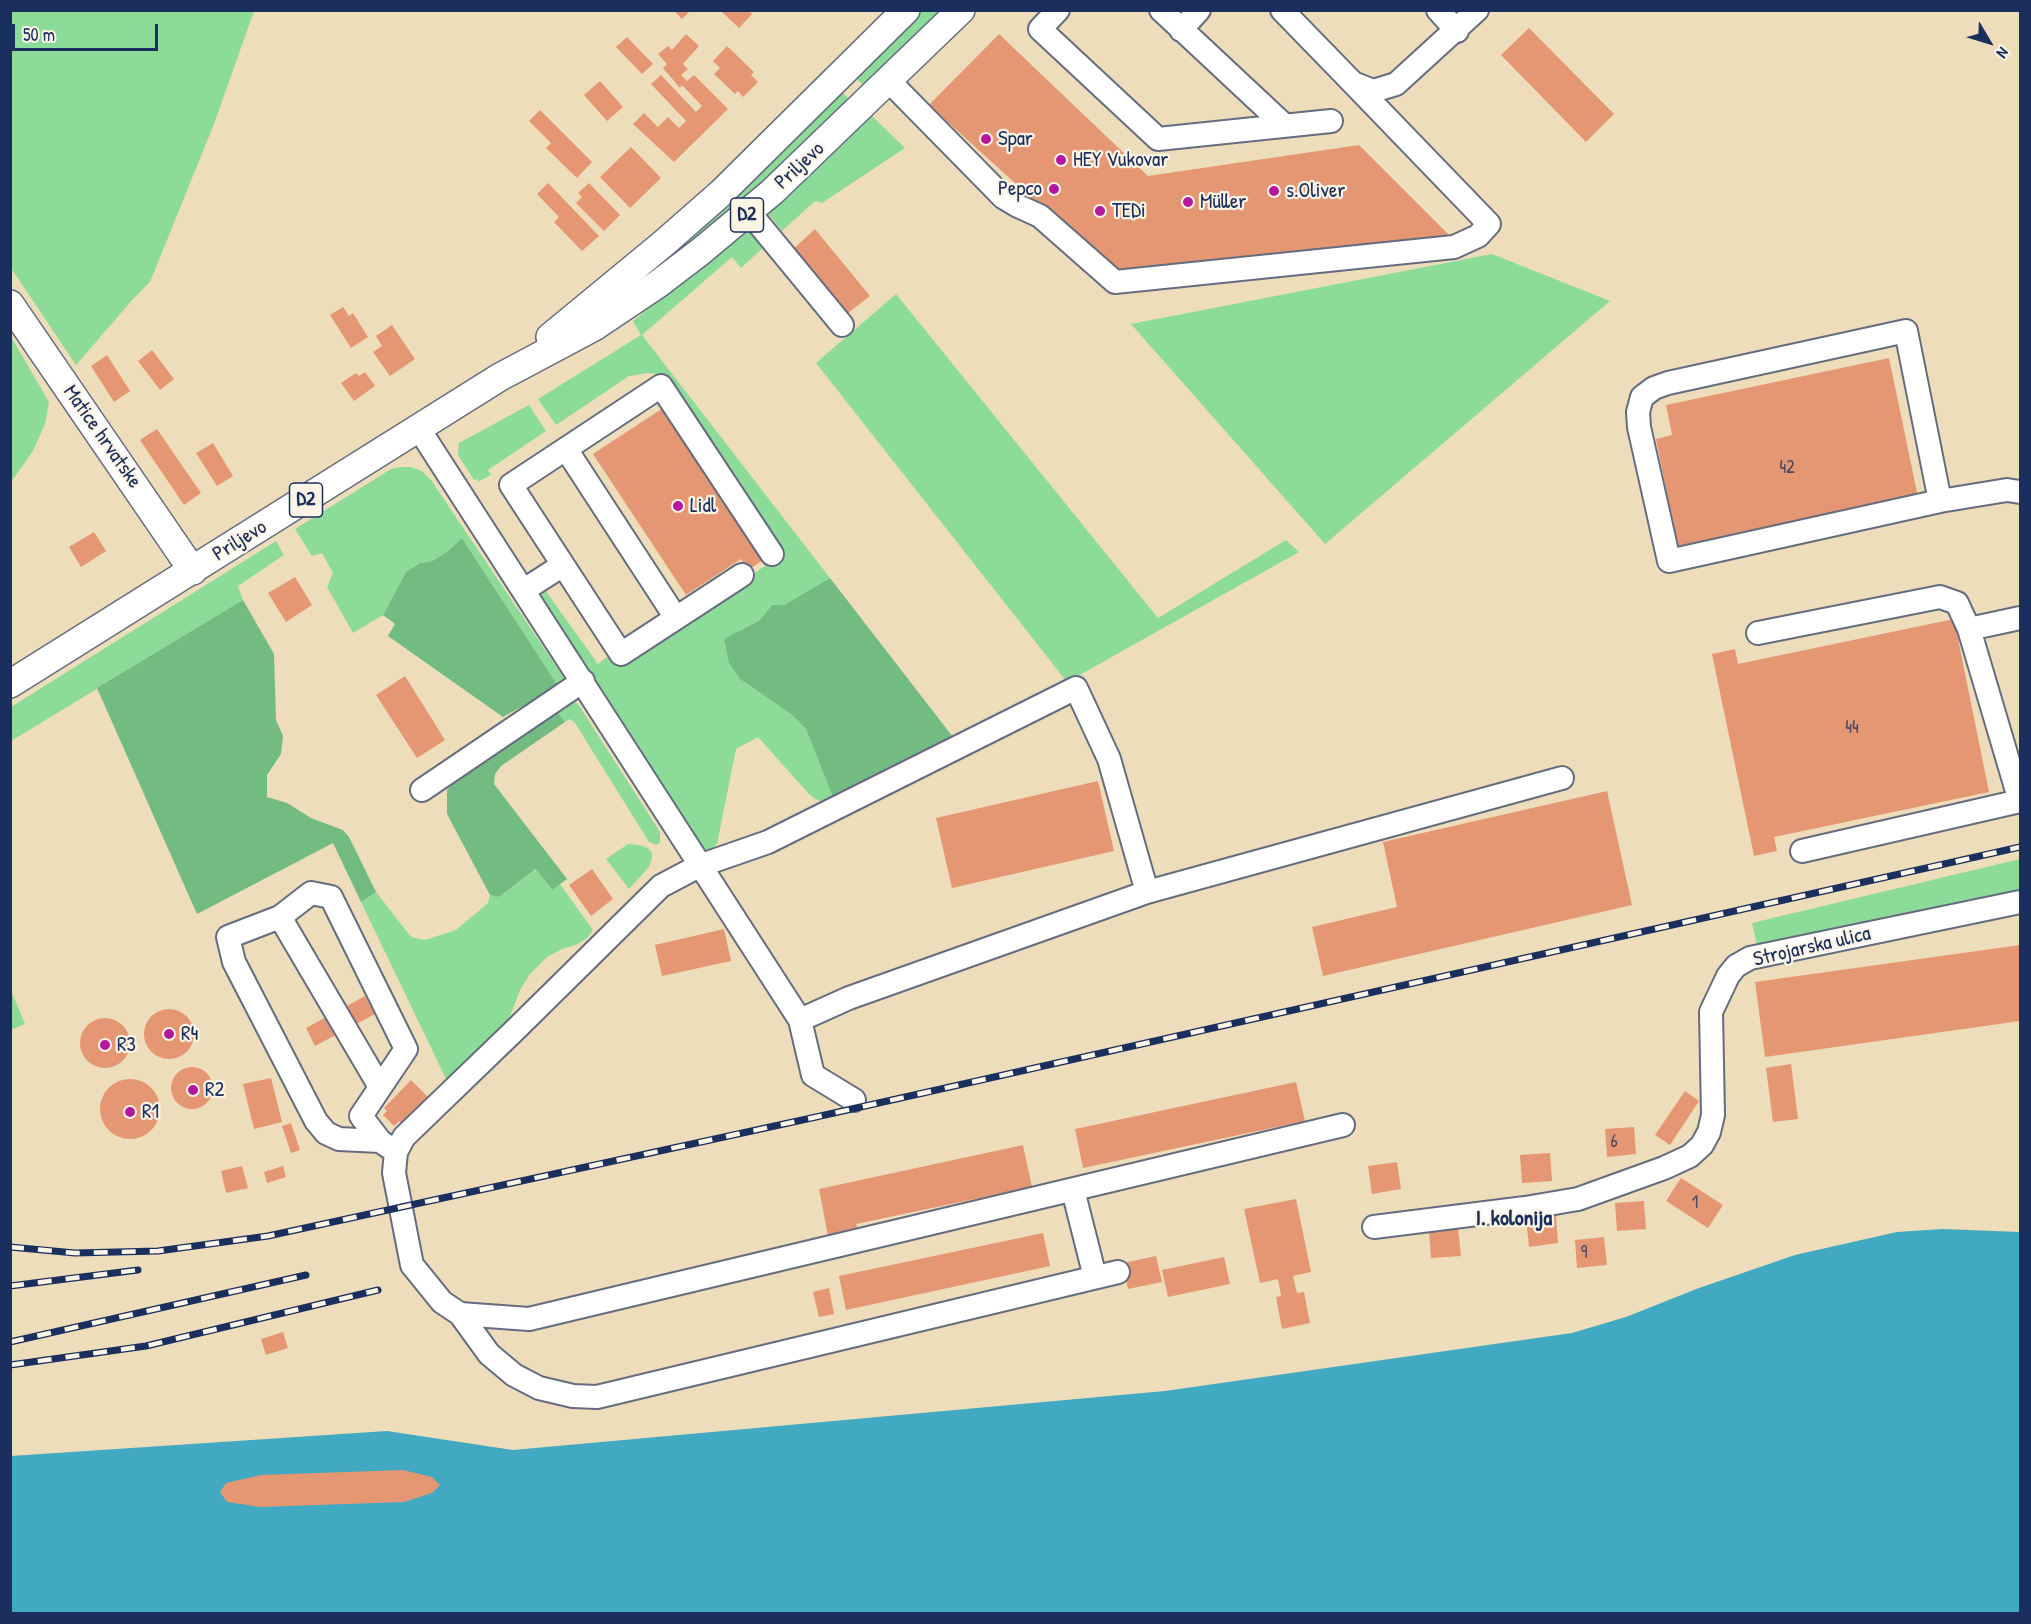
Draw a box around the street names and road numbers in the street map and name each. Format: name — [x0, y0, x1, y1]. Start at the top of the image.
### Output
street label: Priljevo — [770, 137, 830, 195]
road number: D2 — [730, 198, 764, 232]
street label: Matice hrvatske — [57, 381, 147, 493]
road number: D2 — [290, 483, 322, 517]
street label: Priljevo — [208, 515, 272, 567]
street label: Strojarska ulica — [1751, 921, 1873, 973]

